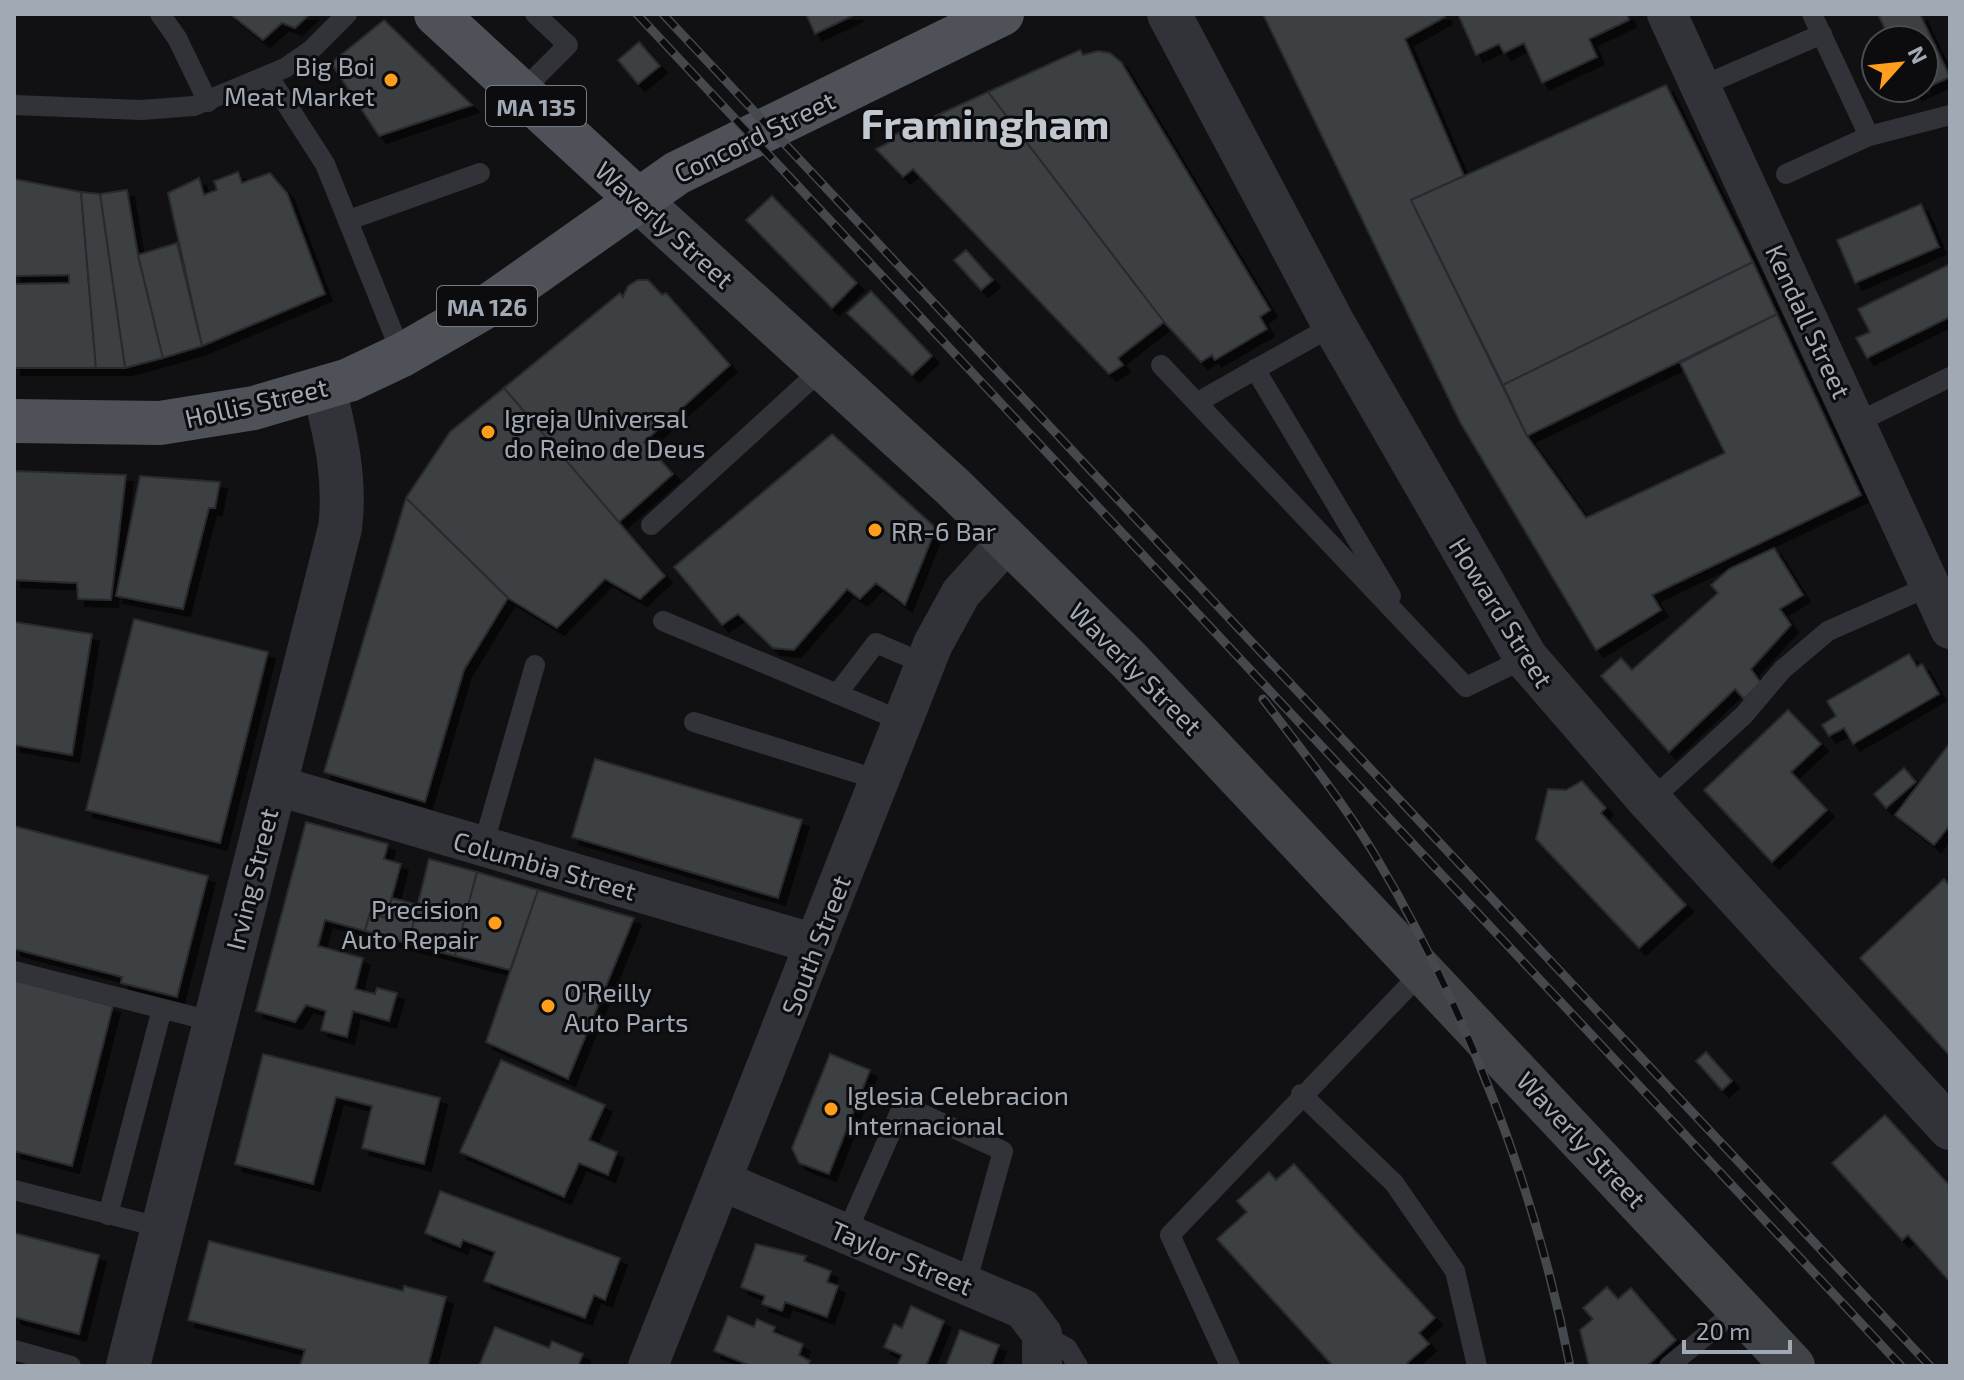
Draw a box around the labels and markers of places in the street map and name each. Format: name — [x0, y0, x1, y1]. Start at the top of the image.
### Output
place label: Big Boi Meat Market — [224, 50, 375, 111]
marker: Big Boi Meat Market — [382, 71, 400, 89]
place label: Igreja Universal do Reino de Deus — [504, 402, 705, 463]
marker: Igreja Universal do Reino de Deus — [479, 423, 497, 441]
place label: RR-6 Bar — [891, 515, 996, 546]
marker: RR-6 Bar — [866, 521, 884, 539]
place label: Precision Auto Repair — [341, 893, 479, 954]
marker: Precision Auto Repair — [486, 914, 504, 932]
place label: O'Reilly Auto Parts — [564, 976, 689, 1037]
marker: O'Reilly Auto Parts — [539, 997, 557, 1015]
place label: Iglesia Celebracion Internacional — [847, 1079, 1069, 1140]
marker: Iglesia Celebracion Internacional — [822, 1100, 840, 1118]

